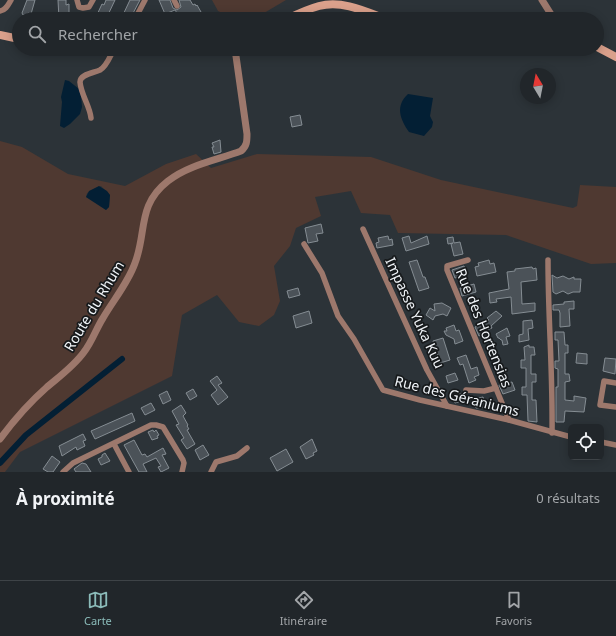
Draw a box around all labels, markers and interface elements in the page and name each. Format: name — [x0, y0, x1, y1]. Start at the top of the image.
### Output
search box — [12, 12, 604, 56]
icon: search — [26, 23, 48, 45]
text: Rechercher — [58, 24, 138, 44]
north arrow — [520, 68, 556, 104]
street label: Impasse Yuka Kuu — [381, 254, 449, 371]
street label: Route du Rhum — [59, 257, 128, 355]
street label: Rue des Hortensias — [452, 265, 517, 390]
street label: Rue des Géraniums — [393, 371, 522, 420]
map controls — [568, 424, 604, 460]
button: locate — [568, 424, 604, 460]
text: À proximité — [16, 487, 115, 510]
text: 0 résultats — [536, 489, 600, 507]
tab: Carte — [84, 589, 112, 628]
tab: Itinéraire — [280, 589, 327, 628]
tab: Favoris — [495, 589, 532, 628]

